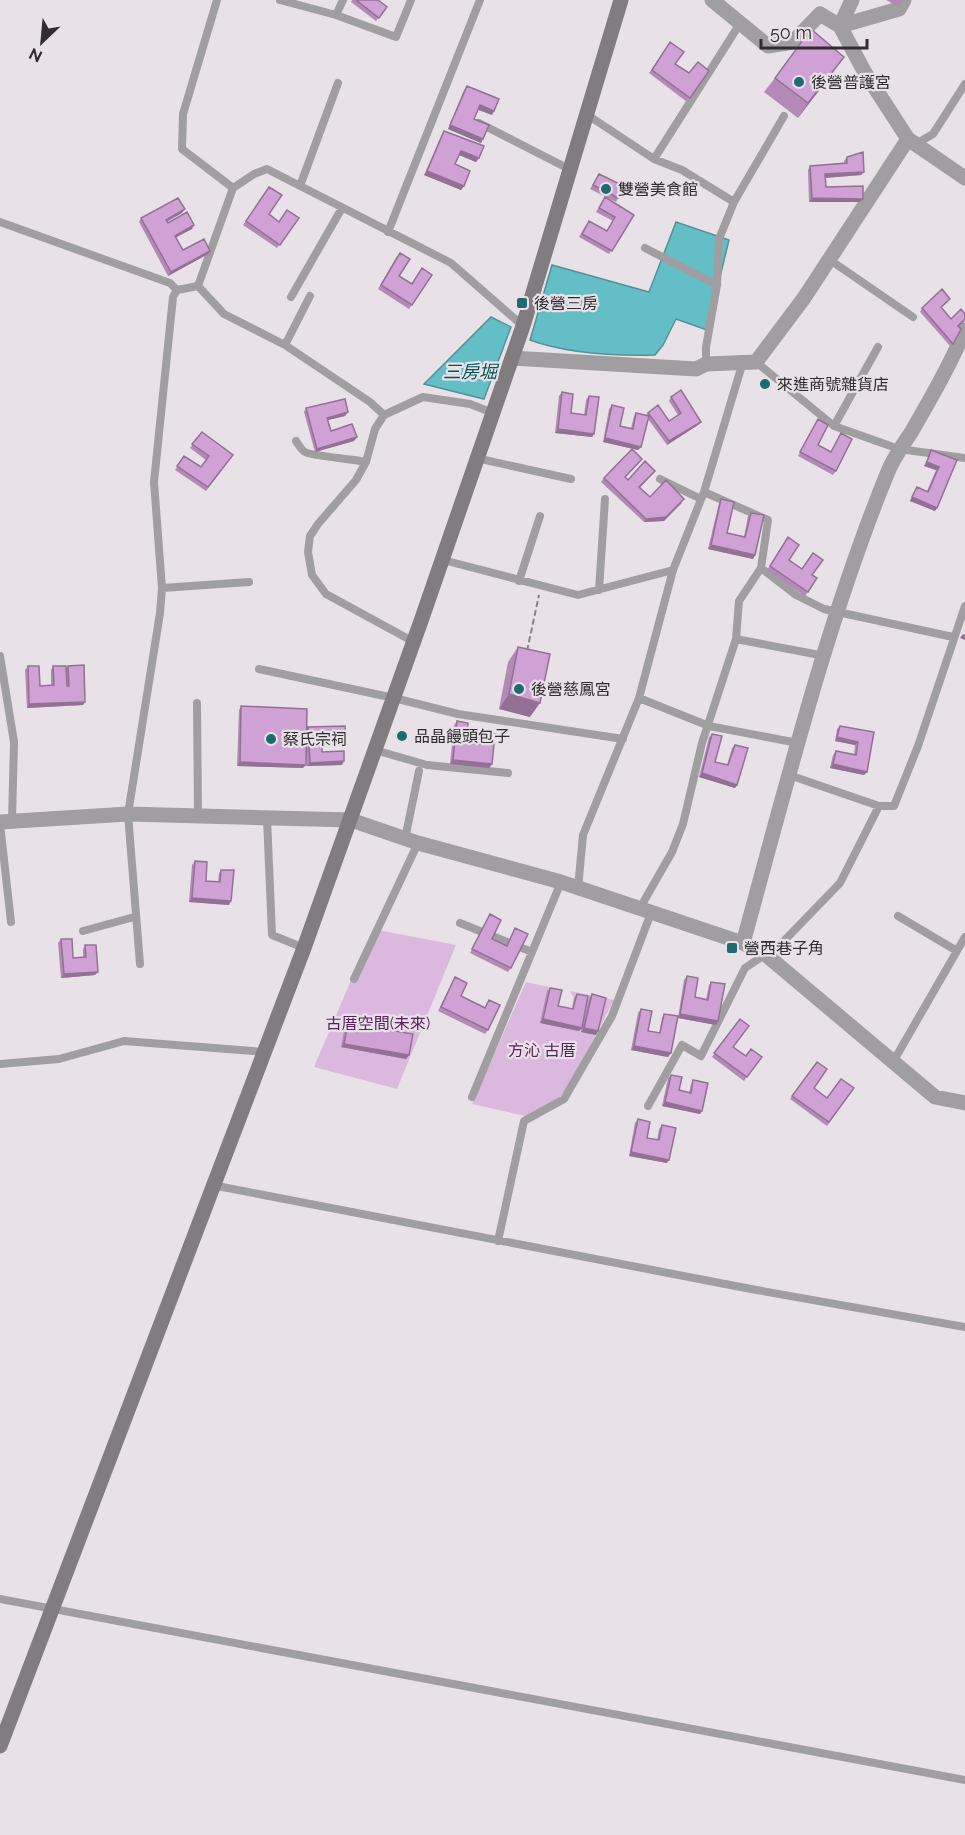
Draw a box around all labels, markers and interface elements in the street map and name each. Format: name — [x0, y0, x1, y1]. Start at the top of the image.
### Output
north arrow — [12, 12, 72, 72]
scale bar — [761, 12, 868, 50]
text: 50 m — [770, 22, 812, 43]
text: N — [26, 44, 45, 66]
place label: 後營普護宮 — [811, 73, 891, 92]
marker: 後營普護宮 — [792, 75, 806, 89]
place label: 雙營美食館 — [618, 180, 698, 199]
marker: 雙營美食館 — [599, 182, 613, 196]
place label: 後營三房 — [534, 294, 598, 313]
marker: 後營三房 — [515, 296, 529, 310]
water label: 三房堀 — [443, 361, 500, 382]
place label: 來進商號雜貨店 — [777, 375, 889, 394]
marker: 來進商號雜貨店 — [758, 377, 772, 391]
place label: 後營慈鳳宮 — [531, 680, 611, 699]
marker: 後營慈鳳宮 — [512, 682, 526, 696]
place label: 品晶饅頭包子 — [414, 727, 510, 746]
marker: 品晶饅頭包子 — [395, 729, 409, 743]
place label: 蔡氏宗祠 — [283, 730, 347, 749]
marker: 蔡氏宗祠 — [264, 732, 278, 746]
place label: 營西巷子角 — [744, 939, 824, 958]
marker: 營西巷子角 — [725, 941, 739, 955]
park label: 古厝空間(未來) — [326, 1014, 430, 1033]
park label: 方沁 古厝 — [508, 1041, 576, 1060]

